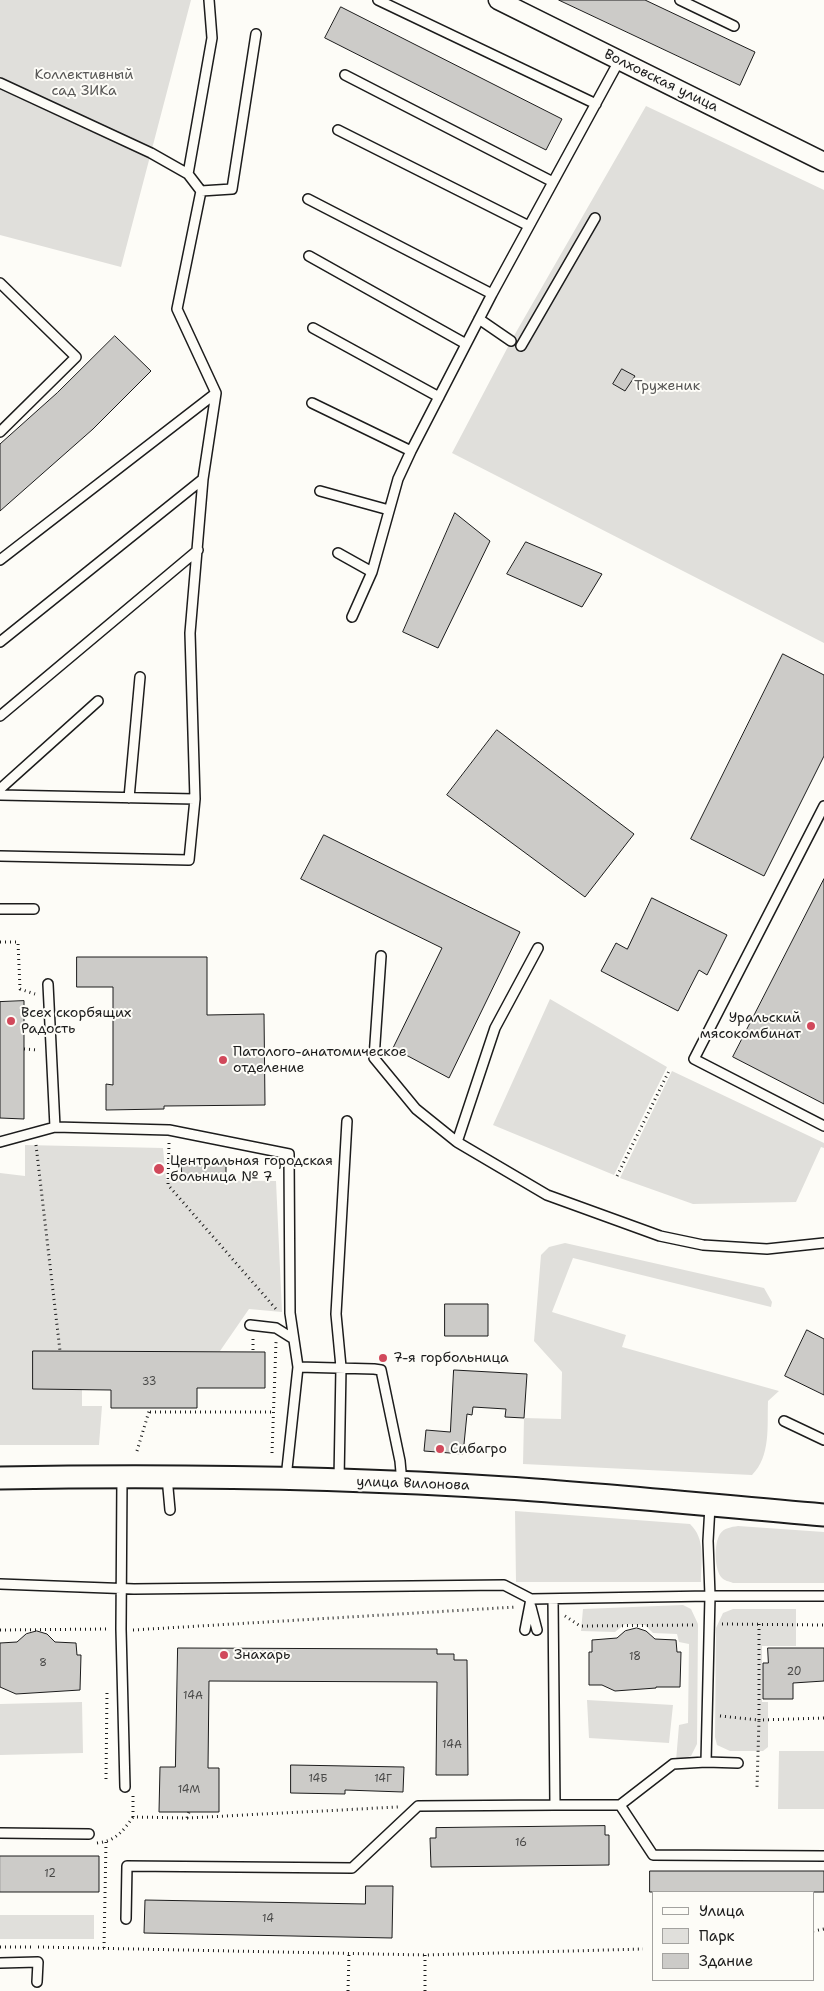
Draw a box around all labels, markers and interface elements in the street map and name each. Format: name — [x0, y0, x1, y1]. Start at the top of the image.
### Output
street label: Волховская улица — [601, 46, 721, 116]
park label: Коллективный сад ЗИКа — [35, 67, 133, 100]
park label: Труженик — [634, 378, 700, 394]
place label: Всех скорбящих Радость — [21, 1005, 131, 1038]
place label: Уральский мясокомбинат — [700, 1010, 801, 1042]
marker: Всех скорбящих Радость — [5, 1015, 17, 1027]
marker: Уральский мясокомбинат — [805, 1020, 817, 1032]
place label: Патолого-анатомическое отделение — [233, 1044, 407, 1076]
marker: Патолого-анатомическое отделение — [217, 1054, 229, 1066]
place label: Центральная городская больница № 7 — [170, 1153, 333, 1186]
marker: Центральная городская больница № 7 — [152, 1162, 166, 1176]
place label: 7-я горбольница — [393, 1350, 509, 1366]
marker: 7-я горбольница — [377, 1352, 389, 1364]
house number: 33 — [142, 1375, 156, 1389]
place label: Сибагро — [450, 1441, 507, 1457]
marker: Сибагро — [434, 1443, 446, 1455]
street label: улица Вилонова — [356, 1474, 470, 1494]
place label: Знахарь — [234, 1647, 290, 1663]
marker: Знахарь — [218, 1649, 230, 1661]
house number: 18 — [629, 1650, 641, 1664]
house number: 8 — [39, 1656, 47, 1670]
house number: 20 — [786, 1665, 802, 1679]
house number: 14А — [183, 1689, 203, 1703]
house number: 14А — [442, 1738, 462, 1752]
house number: 14Б — [308, 1772, 328, 1786]
house number: 14Г — [374, 1772, 392, 1786]
house number: 14М — [178, 1783, 200, 1797]
house number: 16 — [515, 1836, 527, 1850]
house number: 12 — [44, 1867, 56, 1881]
legend — [652, 1891, 814, 1981]
text: Улица — [699, 1901, 744, 1921]
house number: 14 — [262, 1912, 274, 1926]
text: Парк — [699, 1926, 735, 1946]
text: Здание — [699, 1951, 753, 1971]

